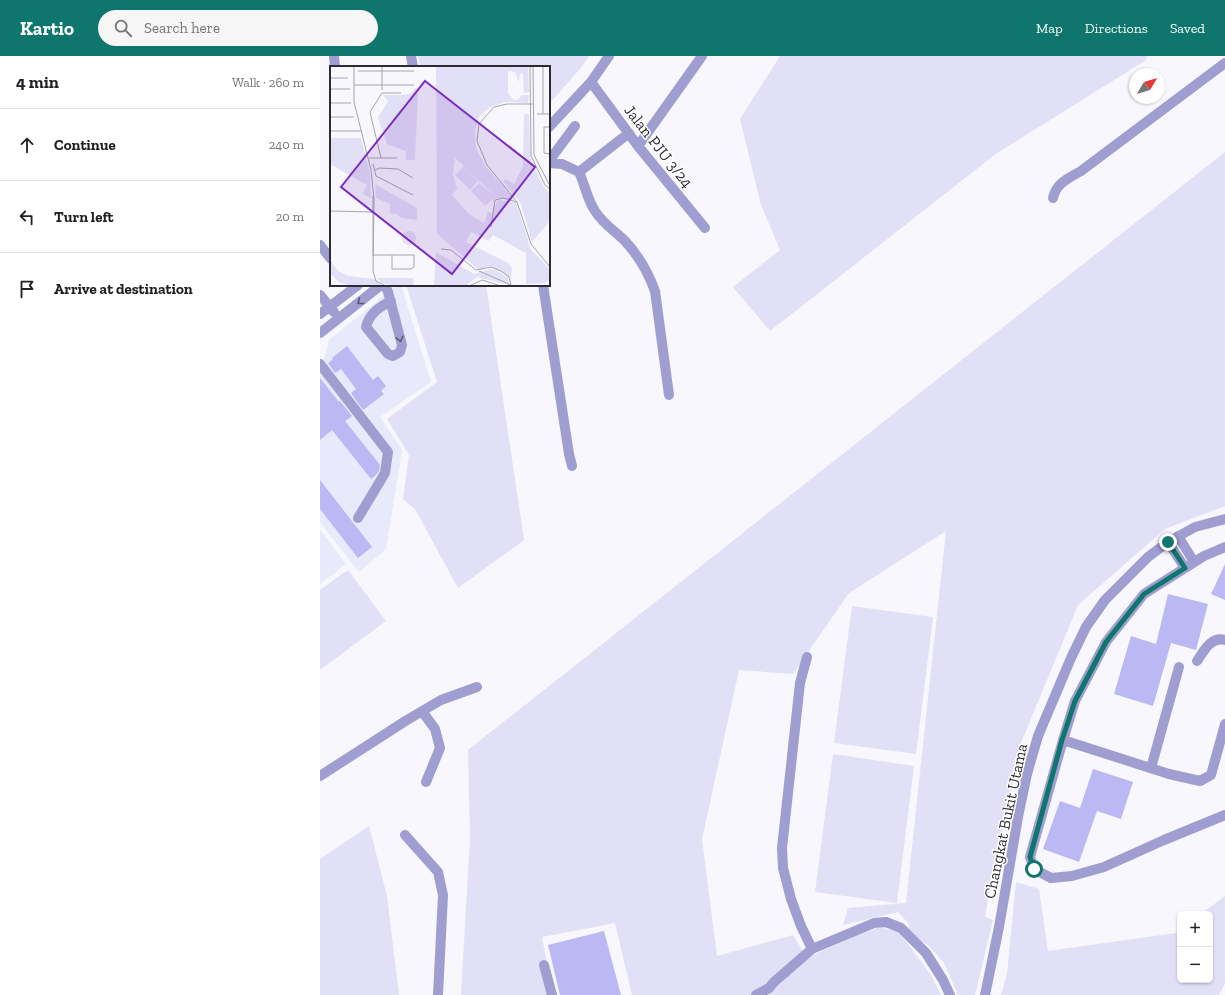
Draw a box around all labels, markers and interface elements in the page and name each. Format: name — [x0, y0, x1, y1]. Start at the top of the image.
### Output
search box — [98, 10, 378, 46]
text: Kartio — [20, 17, 74, 40]
icon: search — [112, 17, 134, 39]
text: Search here — [144, 19, 220, 37]
text: Map — [1036, 20, 1063, 37]
text: Directions — [1085, 20, 1148, 37]
text: Saved — [1170, 20, 1205, 37]
inset map — [330, 66, 550, 286]
north arrow — [1129, 68, 1165, 104]
text: 4 min — [16, 72, 59, 92]
text: Walk · 260 m — [232, 75, 304, 90]
street label: Jalan PJU 3/24 — [620, 101, 697, 192]
icon: ahead — [16, 134, 38, 156]
text: Continue — [54, 136, 116, 154]
text: 240 m — [269, 137, 304, 152]
icon: left — [16, 206, 38, 228]
text: Turn left — [54, 208, 114, 226]
text: 20 m — [276, 209, 304, 224]
icon: arrive — [16, 278, 38, 300]
text: Arrive at destination — [54, 280, 193, 298]
one-way arrow — [357, 297, 364, 304]
one-way arrow — [396, 335, 404, 342]
route end — [1159, 533, 1177, 551]
street label: Changkat Bukit Utama — [980, 742, 1031, 900]
route start — [1025, 860, 1043, 878]
map controls — [1177, 911, 1213, 983]
button: + — [1177, 911, 1213, 947]
button: − — [1177, 947, 1213, 983]

